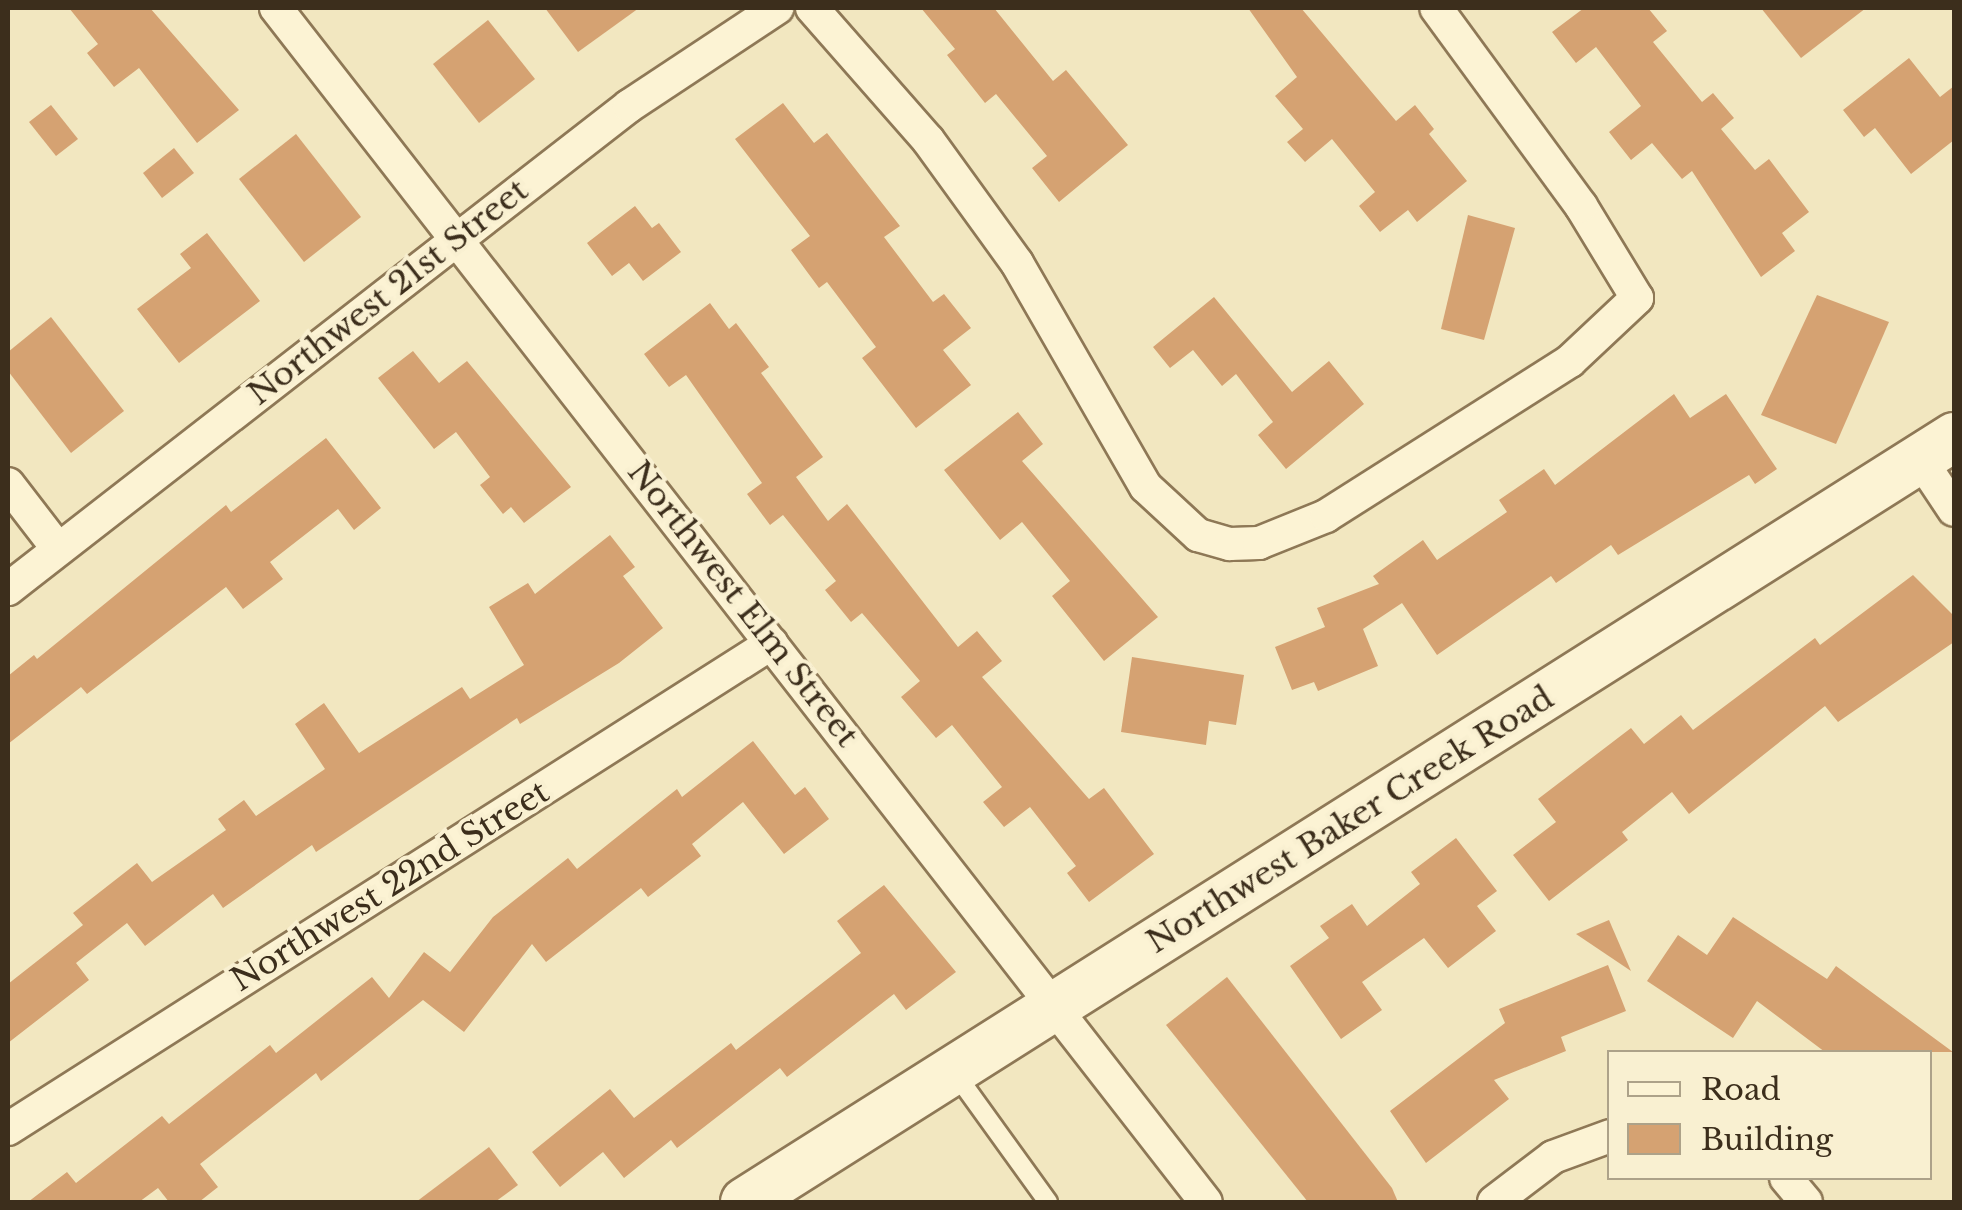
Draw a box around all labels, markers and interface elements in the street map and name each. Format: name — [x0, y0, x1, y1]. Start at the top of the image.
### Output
street label: Northwest 21st Street — [240, 171, 536, 413]
street label: Northwest Elm Street — [620, 454, 866, 754]
street label: Northwest Baker Creek Road — [1139, 678, 1561, 962]
street label: Northwest 22nd Street — [224, 773, 556, 999]
legend — [1607, 1050, 1932, 1180]
text: Road — [1701, 1071, 1781, 1108]
text: Building — [1701, 1121, 1833, 1158]

